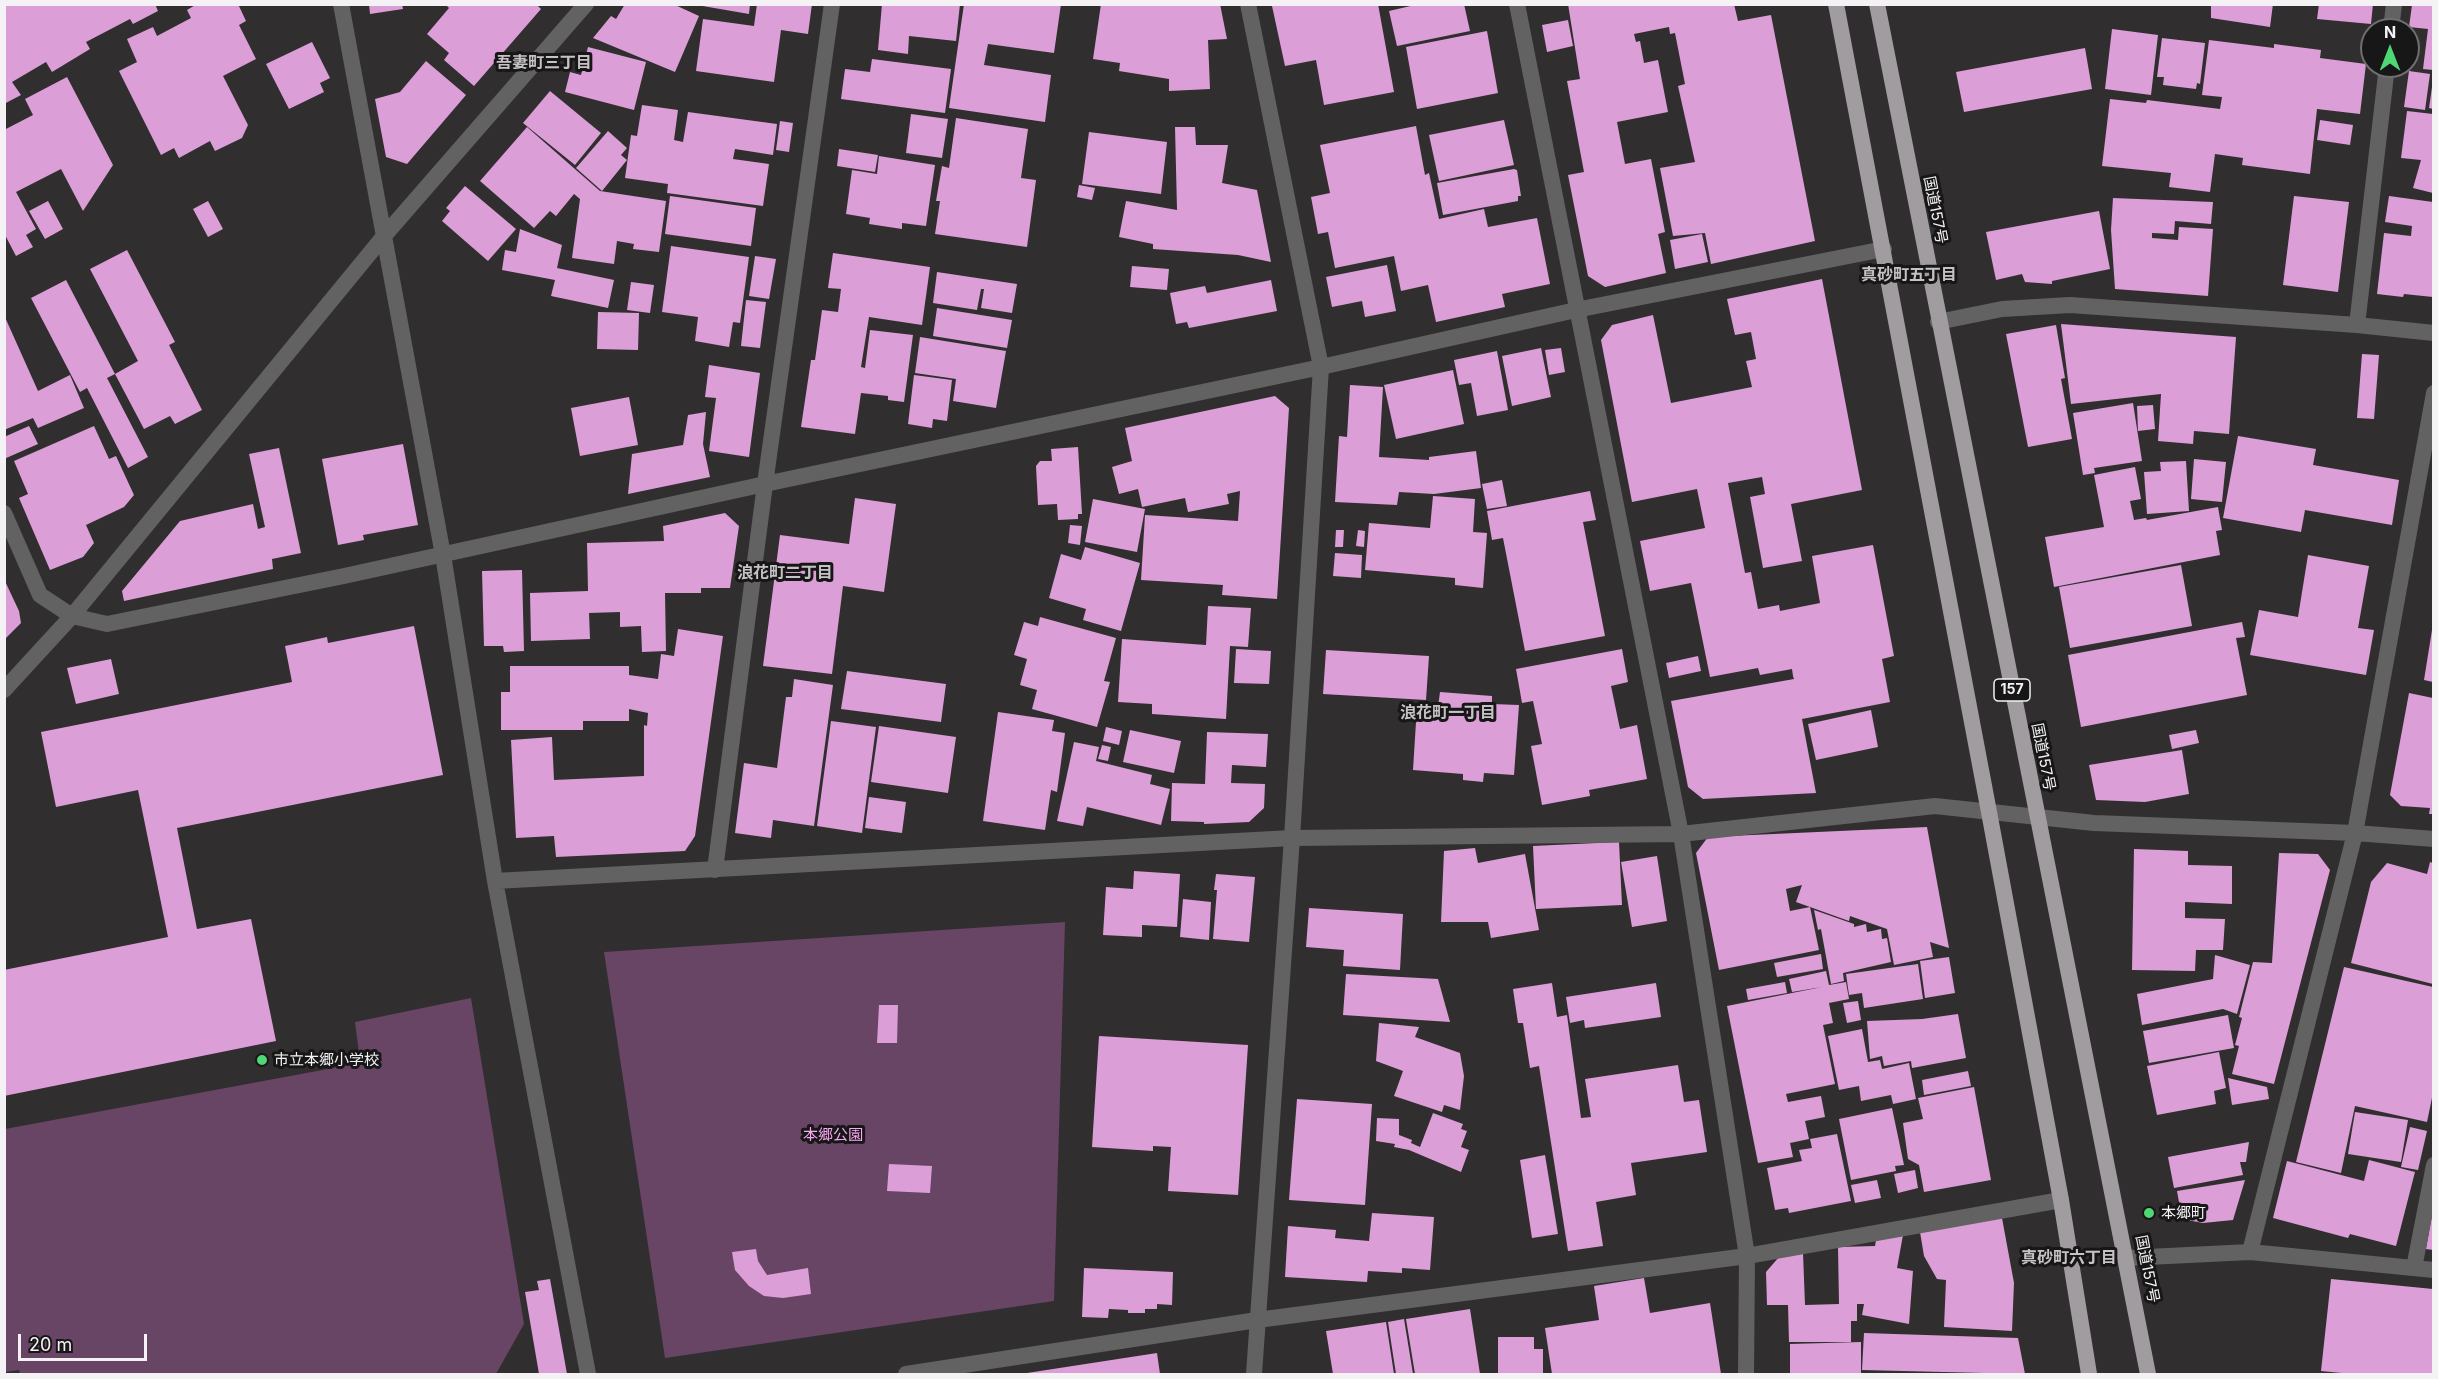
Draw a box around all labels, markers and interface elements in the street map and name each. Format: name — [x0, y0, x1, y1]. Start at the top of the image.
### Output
north arrow — [2360, 18, 2420, 78]
text: N — [2384, 22, 2396, 42]
district label: 吾妻町三丁目 — [496, 53, 592, 73]
street label: 国道157号 — [1920, 175, 1950, 245]
district label: 真砂町五丁目 — [1861, 265, 1957, 285]
district label: 浪花町二丁目 — [737, 563, 833, 583]
road number: 157 — [1994, 679, 2030, 701]
district label: 浪花町一丁目 — [1400, 703, 1496, 723]
street label: 国道157号 — [2028, 722, 2058, 792]
place label: 市立本郷小学校 — [274, 1051, 379, 1069]
marker: 市立本郷小学校 — [255, 1053, 269, 1067]
park label: 本郷公園 — [803, 1126, 863, 1144]
place label: 本郷町 — [2161, 1204, 2206, 1222]
marker: 本郷町 — [2142, 1206, 2156, 1220]
street label: 国道157号 — [2132, 1234, 2162, 1304]
district label: 真砂町六丁目 — [2021, 1248, 2117, 1268]
scale bar — [21, 1322, 150, 1360]
text: 20 m — [29, 1334, 72, 1355]

